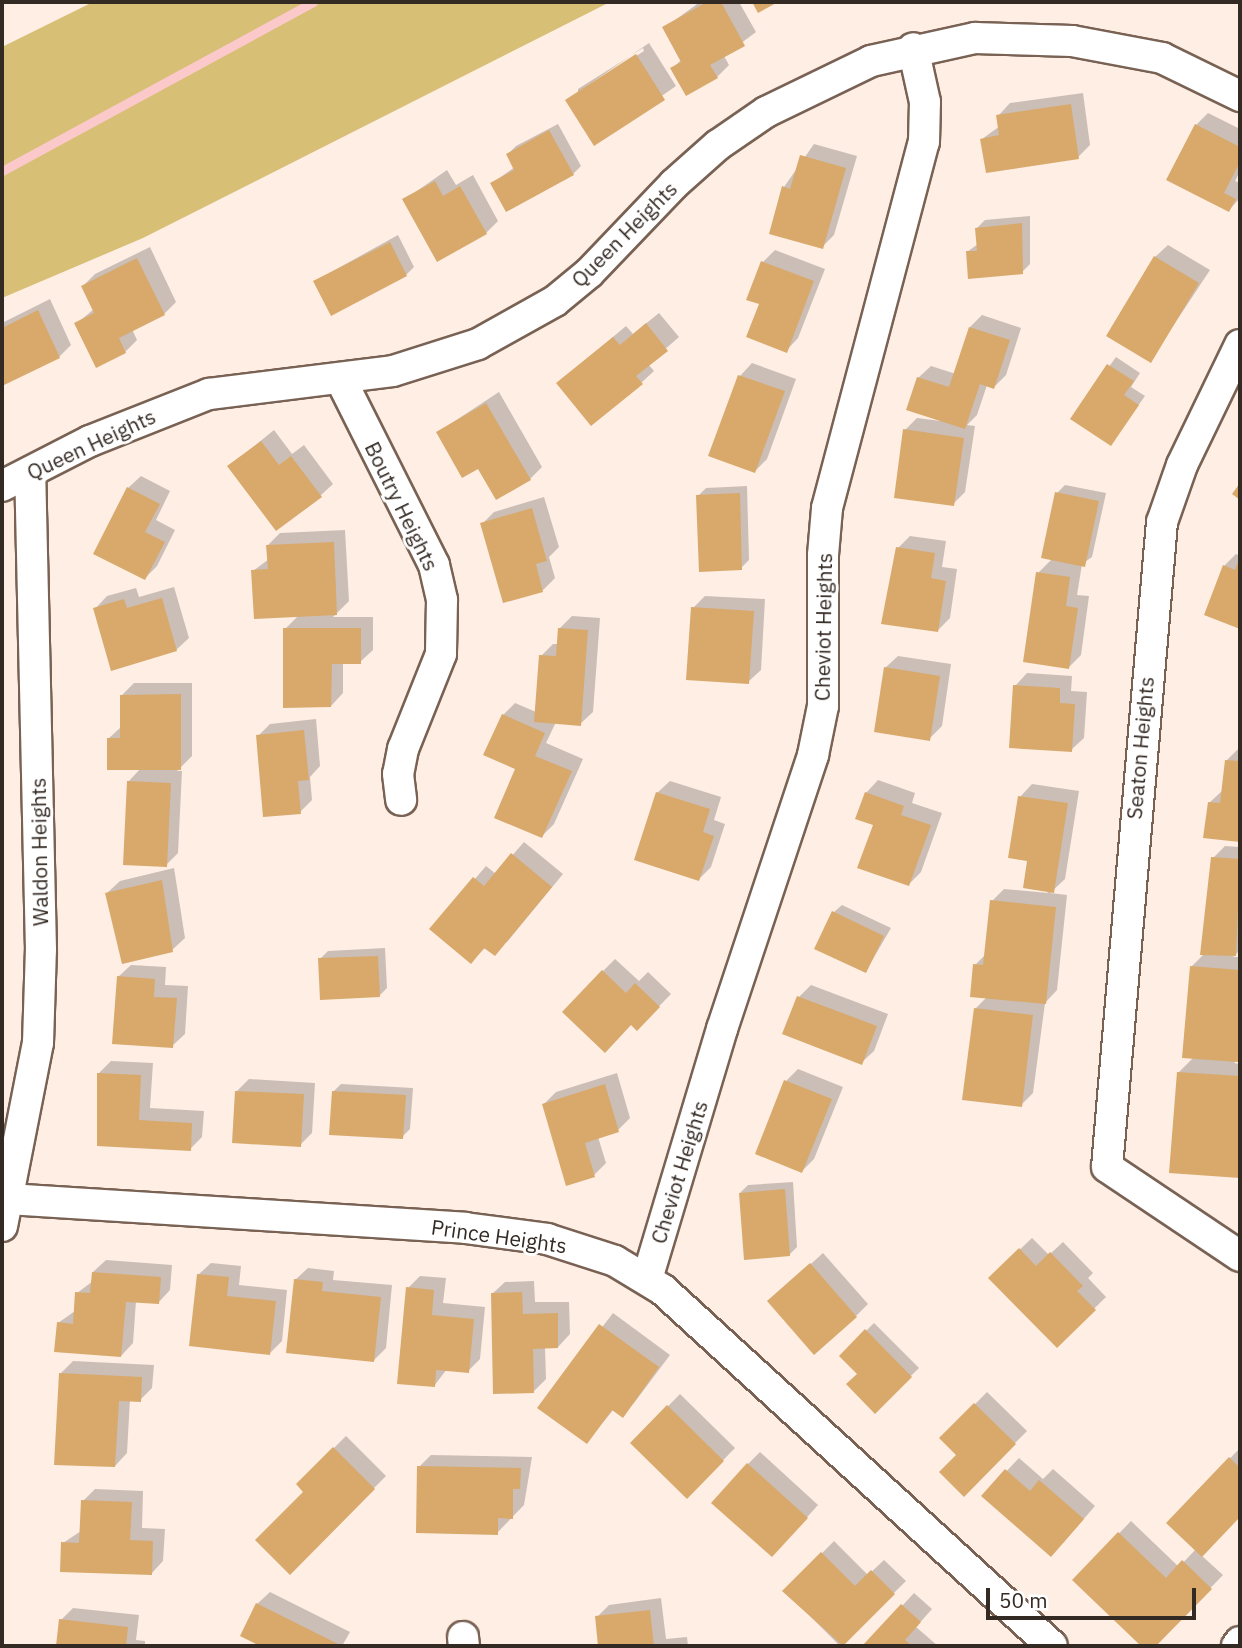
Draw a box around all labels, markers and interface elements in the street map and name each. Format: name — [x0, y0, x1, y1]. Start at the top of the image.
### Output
street label: Queen Heights — [566, 176, 682, 292]
street label: Queen Heights — [23, 403, 159, 485]
street label: Boutry Heights — [360, 437, 444, 575]
street label: Cheviot Heights — [809, 553, 837, 701]
street label: Seaton Heights — [1121, 676, 1159, 820]
street label: Waldon Heights — [25, 778, 53, 926]
street label: Cheviot Heights — [645, 1097, 713, 1247]
street label: Prince Heights — [430, 1214, 568, 1258]
scale bar — [990, 1574, 1200, 1618]
text: 50 m — [999, 1586, 1048, 1614]

